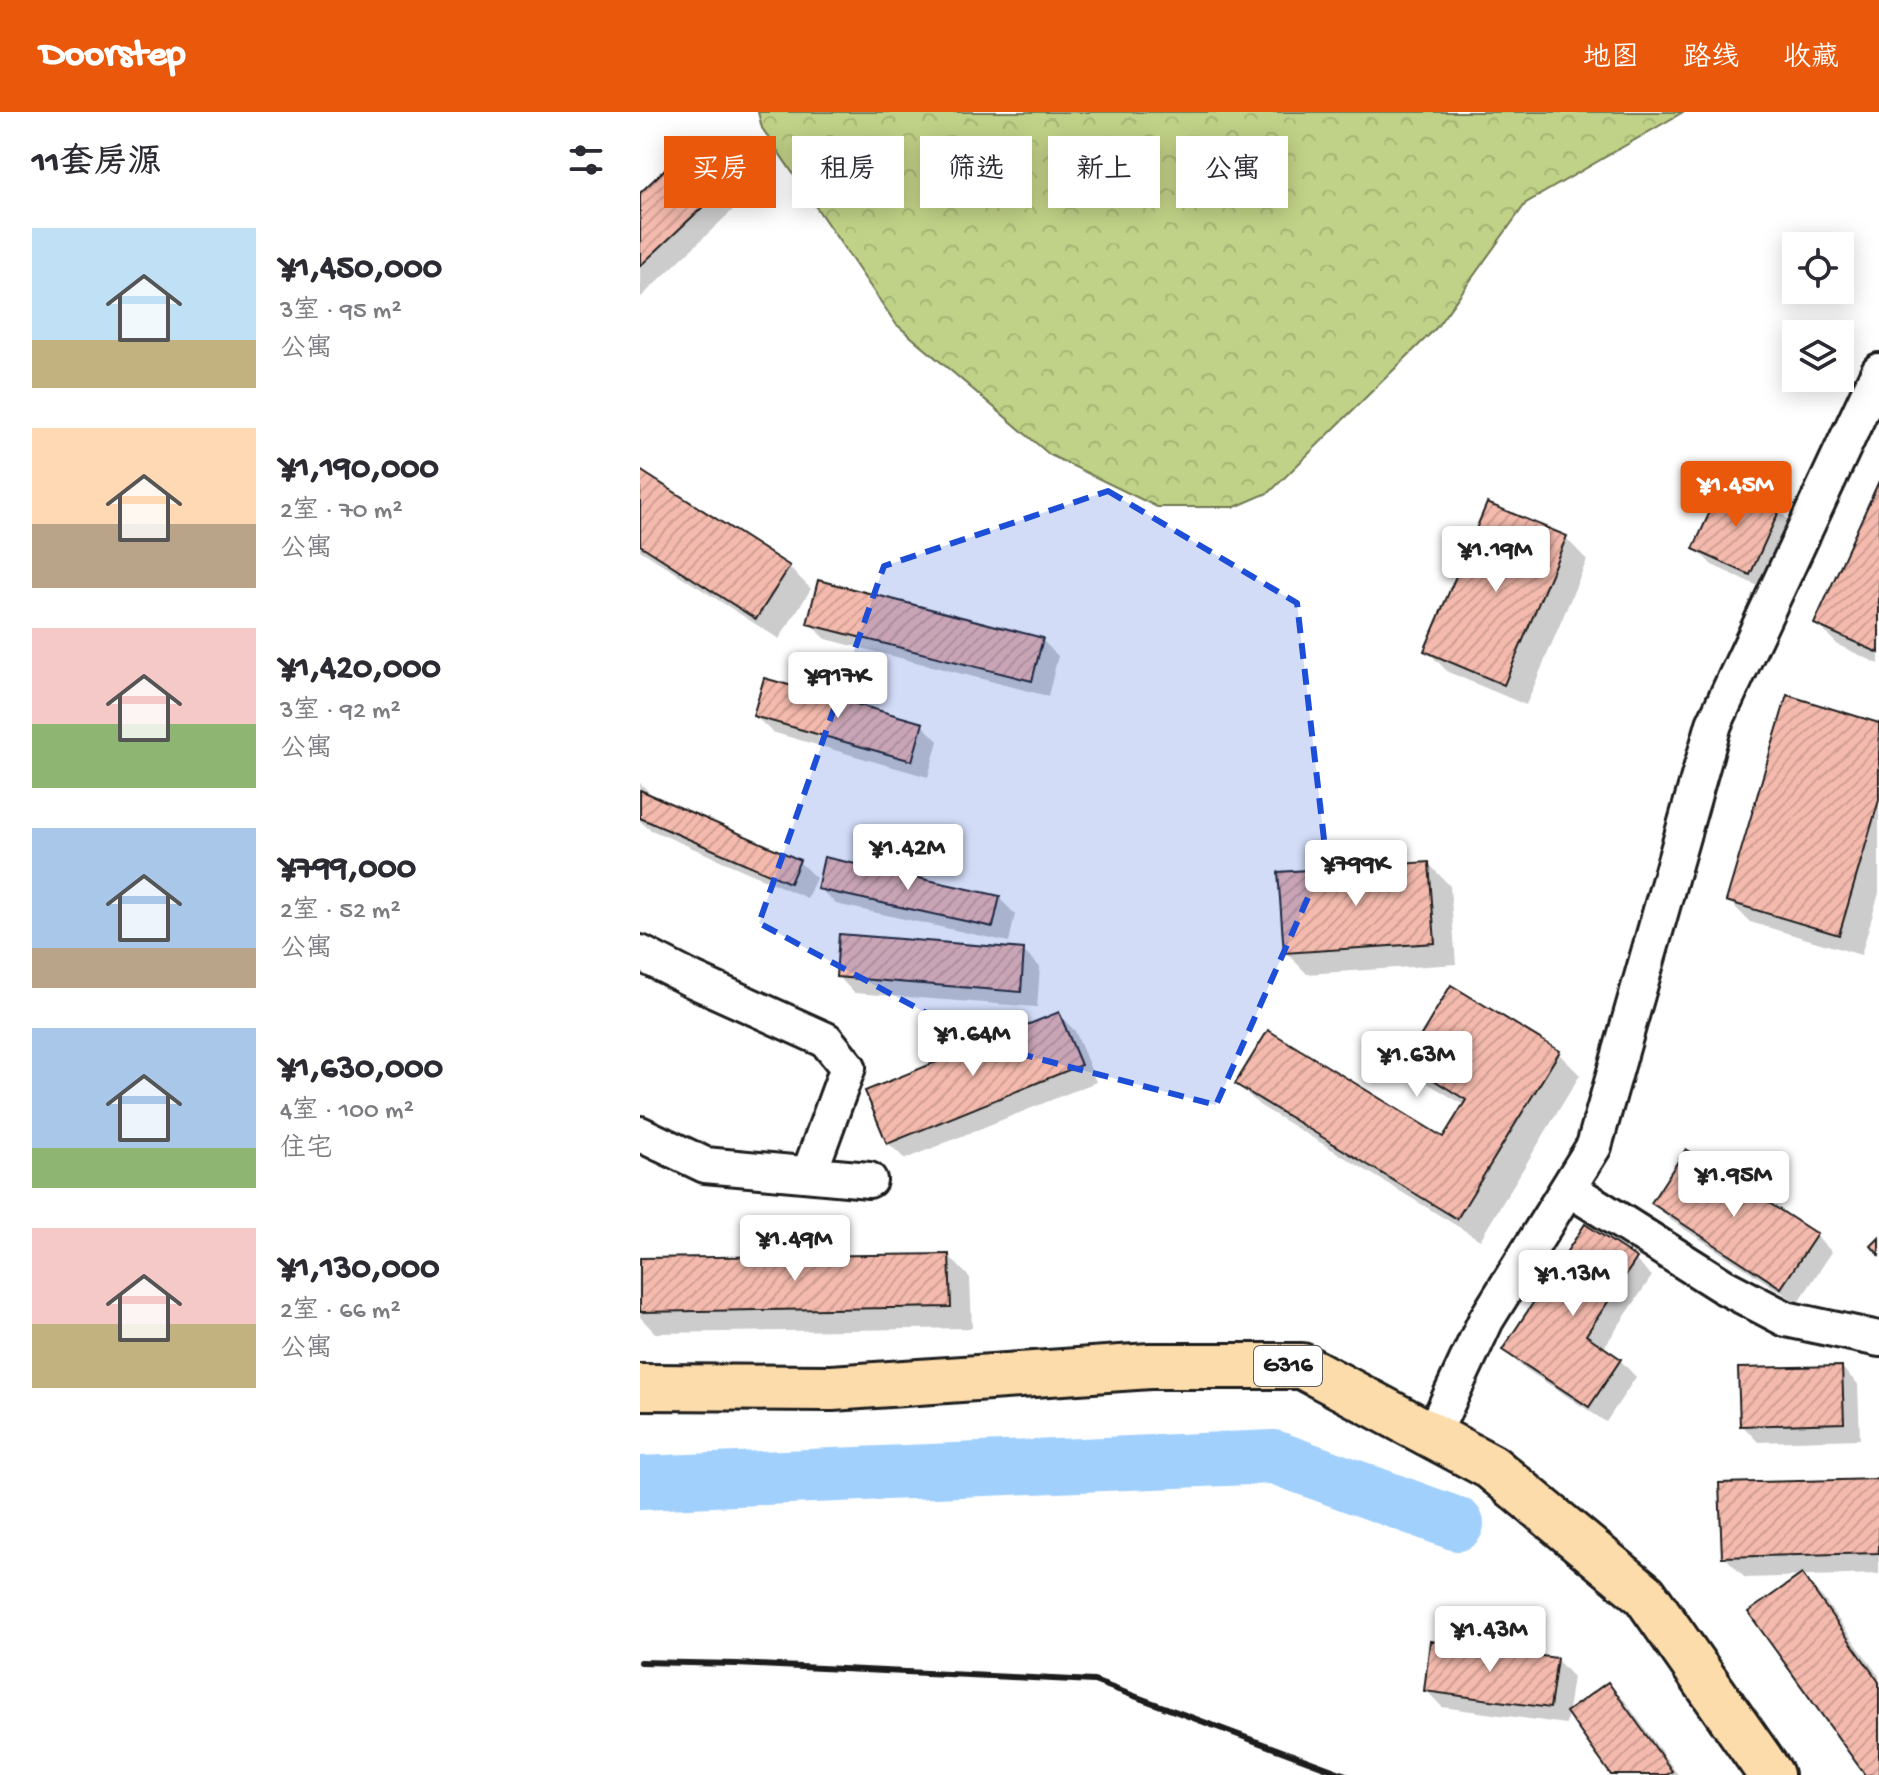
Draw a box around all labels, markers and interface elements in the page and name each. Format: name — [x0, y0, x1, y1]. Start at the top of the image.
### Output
text: Doorstep — [40, 34, 186, 78]
text: 地图 — [1583, 43, 1639, 76]
text: 路线 — [1683, 43, 1739, 76]
text: 收藏 — [1783, 43, 1839, 76]
chip: 买房 — [664, 136, 776, 208]
chip: 租房 — [792, 136, 904, 208]
chip: 筛选 — [920, 136, 1032, 208]
chip: 新上 — [1048, 136, 1160, 208]
chip: 公寓 — [1176, 136, 1288, 208]
icon: filters — [564, 138, 608, 182]
text: 11套房源 — [32, 145, 161, 185]
map controls — [1782, 232, 1854, 392]
button: locate — [1782, 232, 1854, 304]
text: ¥1,450,000 — [280, 250, 442, 290]
icon: home — [96, 260, 192, 356]
text: 3室 · 95 m² — [280, 297, 402, 328]
button: layers — [1782, 320, 1854, 392]
text: 公寓 — [280, 335, 332, 366]
text: ¥1,190,000 — [280, 450, 439, 490]
icon: home — [96, 460, 192, 556]
pin: ¥1.45M — [1671, 461, 1801, 529]
text: ¥1.45M — [1699, 471, 1773, 502]
text: 2室 · 70 m² — [280, 497, 402, 528]
pin: ¥1.19M — [1431, 526, 1561, 594]
text: 公寓 — [280, 535, 332, 566]
text: ¥1.19M — [1460, 536, 1532, 567]
text: ¥1,420,000 — [280, 650, 441, 690]
pin: ¥917K — [782, 652, 894, 720]
icon: home — [96, 660, 192, 756]
text: ¥917K — [806, 662, 870, 693]
text: 3室 · 92 m² — [280, 697, 401, 728]
text: 公寓 — [280, 735, 332, 766]
pin: ¥1.42M — [843, 824, 973, 892]
text: ¥1.42M — [871, 834, 945, 865]
pin: ¥799K — [1300, 840, 1412, 908]
text: ¥799,000 — [280, 850, 416, 890]
text: ¥799K — [1323, 850, 1389, 881]
icon: home — [96, 860, 192, 956]
text: 2室 · 52 m² — [280, 897, 401, 928]
text: 公寓 — [280, 935, 332, 966]
pin: ¥1.64M — [908, 1010, 1038, 1078]
text: ¥1.64M — [936, 1020, 1010, 1051]
pin: ¥1.63M — [1352, 1031, 1482, 1099]
text: ¥1.63M — [1379, 1041, 1455, 1072]
text: ¥1,630,000 — [280, 1050, 443, 1090]
icon: home — [96, 1060, 192, 1156]
text: 4室 · 100 m² — [280, 1097, 414, 1128]
text: 住宅 — [280, 1135, 332, 1166]
pin: ¥1.95M — [1669, 1151, 1799, 1219]
text: ¥1.95M — [1696, 1161, 1772, 1192]
pin: ¥1.49M — [730, 1215, 860, 1283]
text: ¥1.49M — [758, 1225, 832, 1256]
text: ¥1,130,000 — [280, 1250, 439, 1290]
pin: ¥1.13M — [1508, 1250, 1638, 1318]
icon: home — [96, 1260, 192, 1356]
text: ¥1.13M — [1537, 1260, 1609, 1291]
text: 2室 · 66 m² — [280, 1297, 401, 1328]
text: 公寓 — [280, 1335, 332, 1366]
road number: G316 — [1254, 1346, 1322, 1386]
pin: ¥1.43M — [1425, 1606, 1555, 1674]
text: ¥1.43M — [1453, 1616, 1527, 1647]

